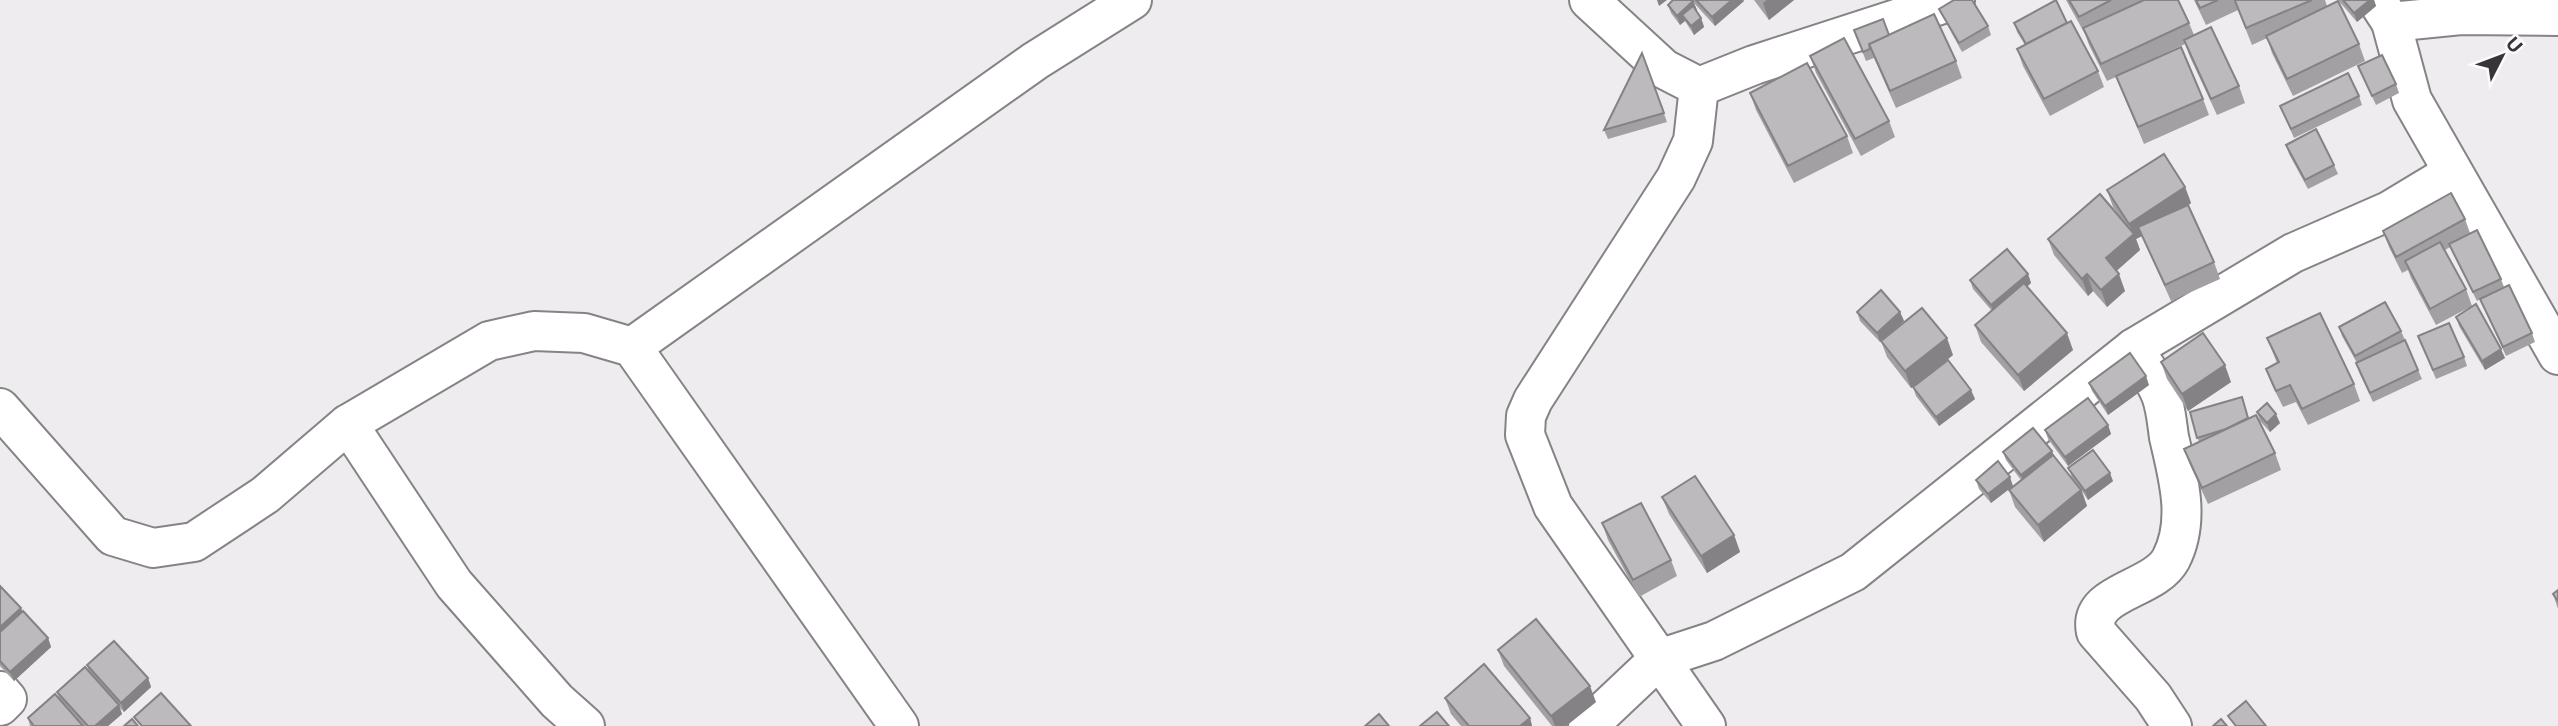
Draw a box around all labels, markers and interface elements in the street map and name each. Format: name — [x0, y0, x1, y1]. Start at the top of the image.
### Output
north arrow — [2467, 21, 2537, 91]
text: U — [2500, 31, 2529, 59]

